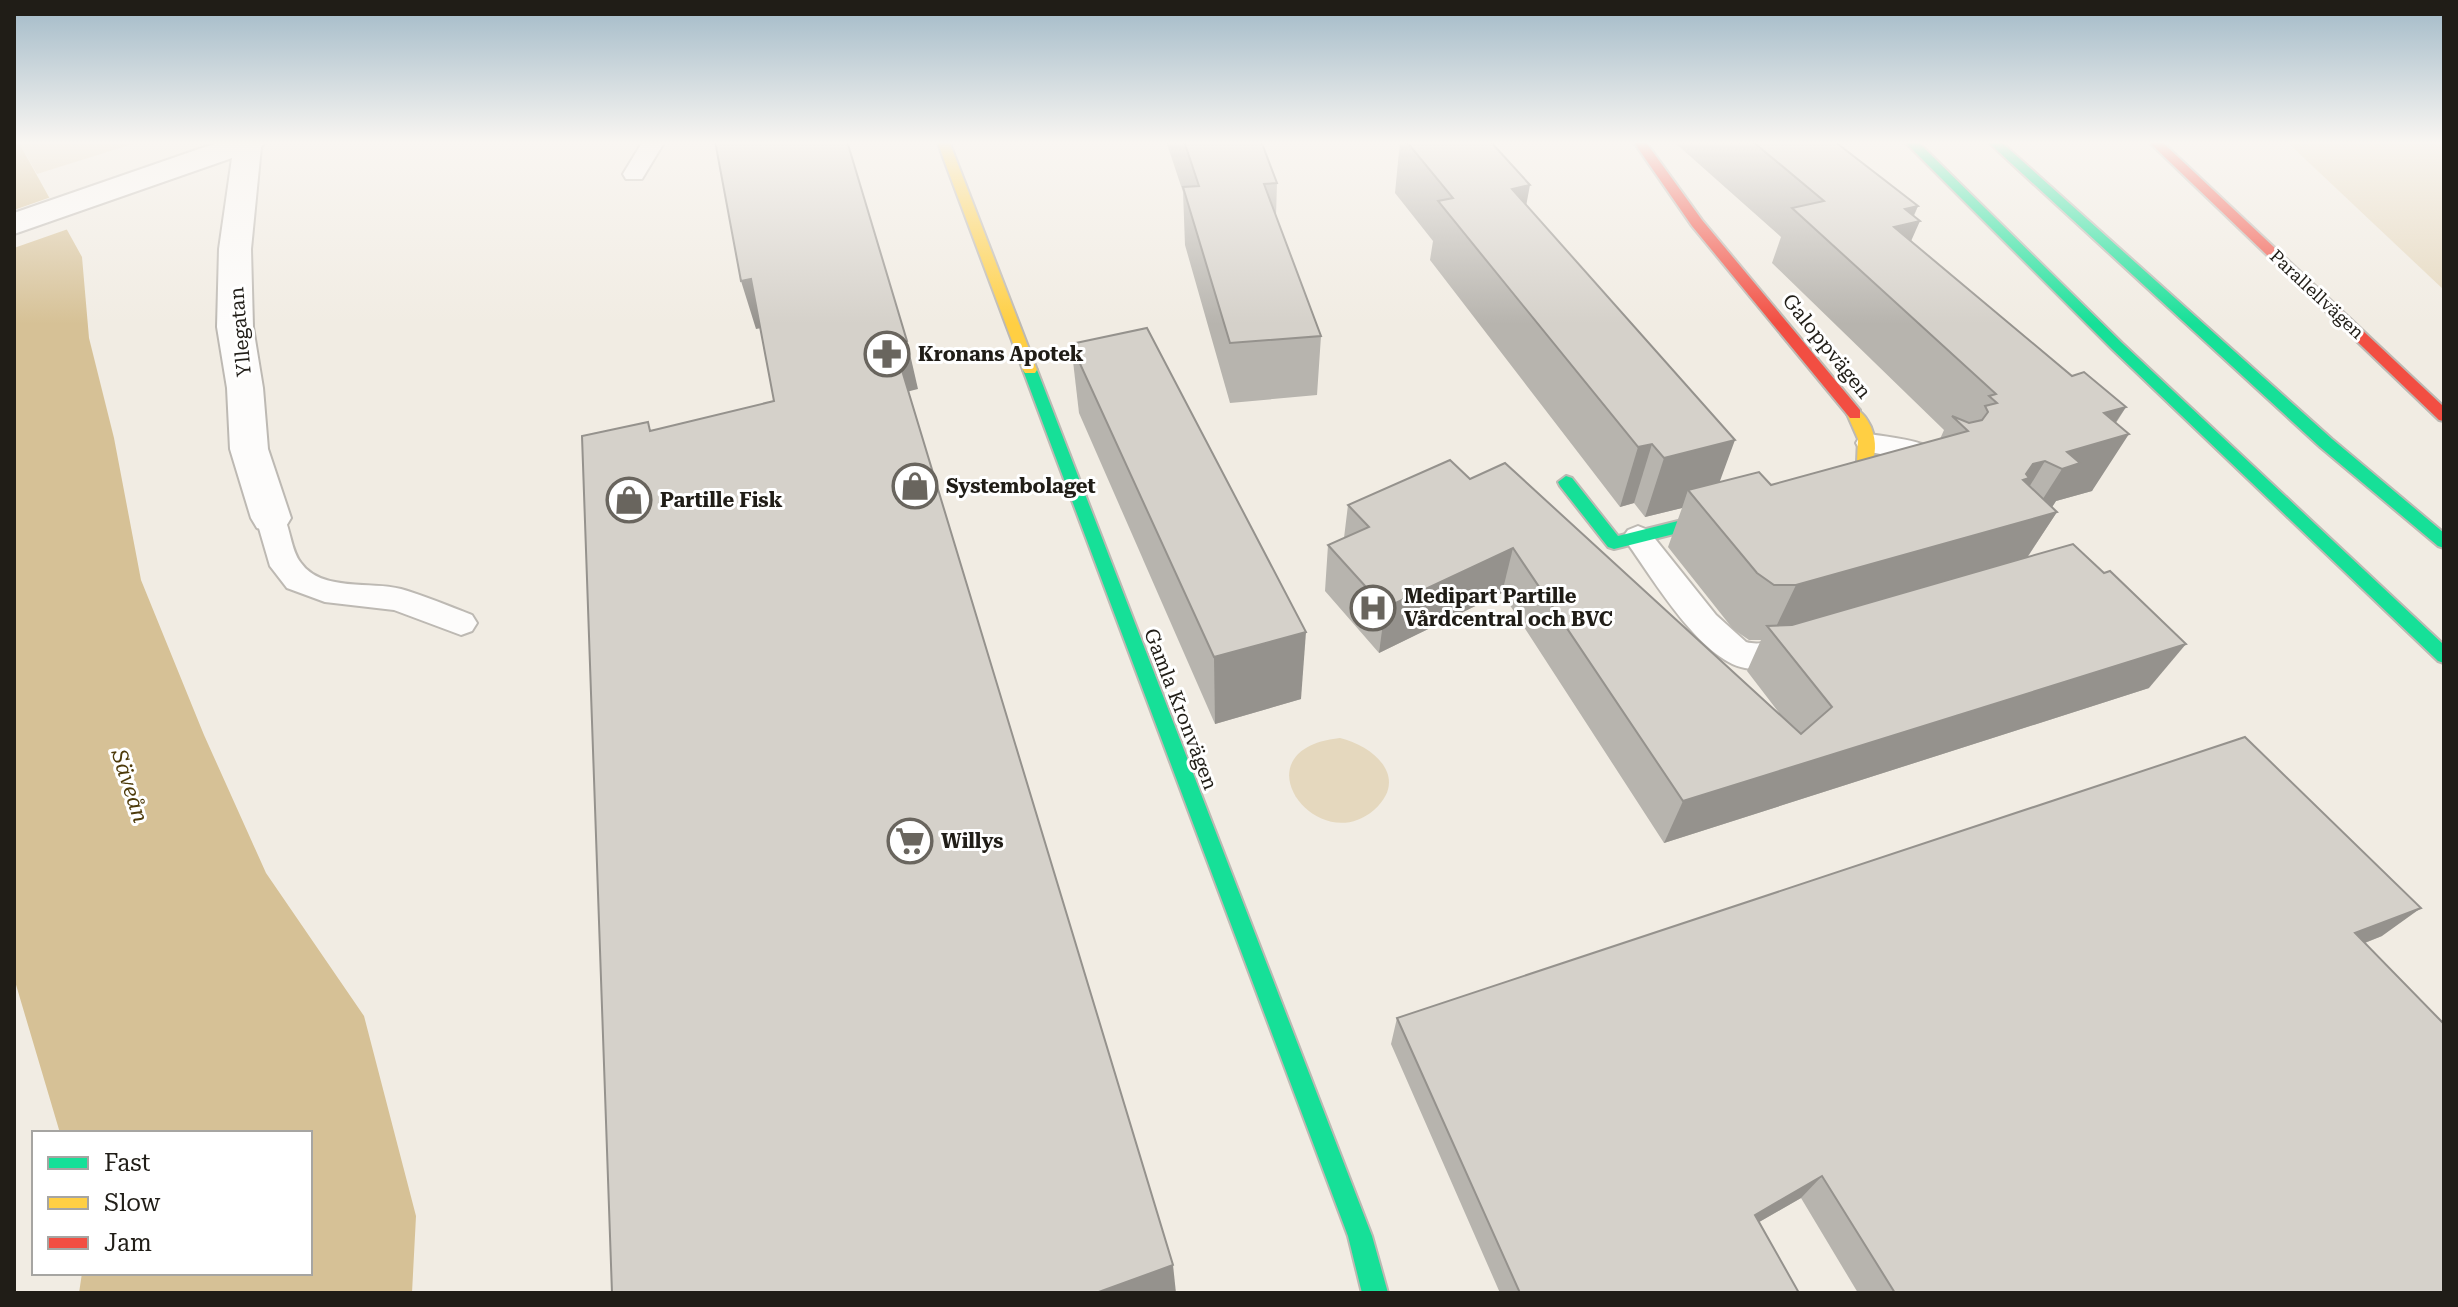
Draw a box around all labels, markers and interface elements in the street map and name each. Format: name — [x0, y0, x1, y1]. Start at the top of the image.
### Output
street label: Parallellvägen — [2266, 245, 2369, 343]
street label: Yllegatan — [224, 286, 256, 378]
street label: Galoppvägen — [1777, 289, 1877, 403]
pharmacy icon: Kronans Apotek — [863, 330, 911, 378]
place label: Kronans Apotek — [918, 342, 1084, 366]
shop icon: Systembolaget — [891, 462, 939, 510]
place label: Systembolaget — [946, 474, 1096, 498]
shop icon: Partille Fisk — [605, 476, 653, 524]
place label: Partille Fisk — [660, 488, 783, 512]
hospital icon: Medipart Partille Vårdcentral och BVC — [1349, 584, 1397, 632]
place label: Medipart Partille Vårdcentral och BVC — [1404, 584, 1613, 631]
street label: Gamla Kronvägen — [1139, 625, 1223, 793]
water label: Säveån — [106, 745, 154, 826]
supermarket icon: Willys — [886, 817, 934, 865]
place label: Willys — [941, 829, 1004, 853]
legend — [32, 1131, 312, 1275]
text: Fast — [104, 1149, 151, 1177]
text: Slow — [104, 1189, 161, 1217]
text: Jam — [104, 1229, 152, 1257]

